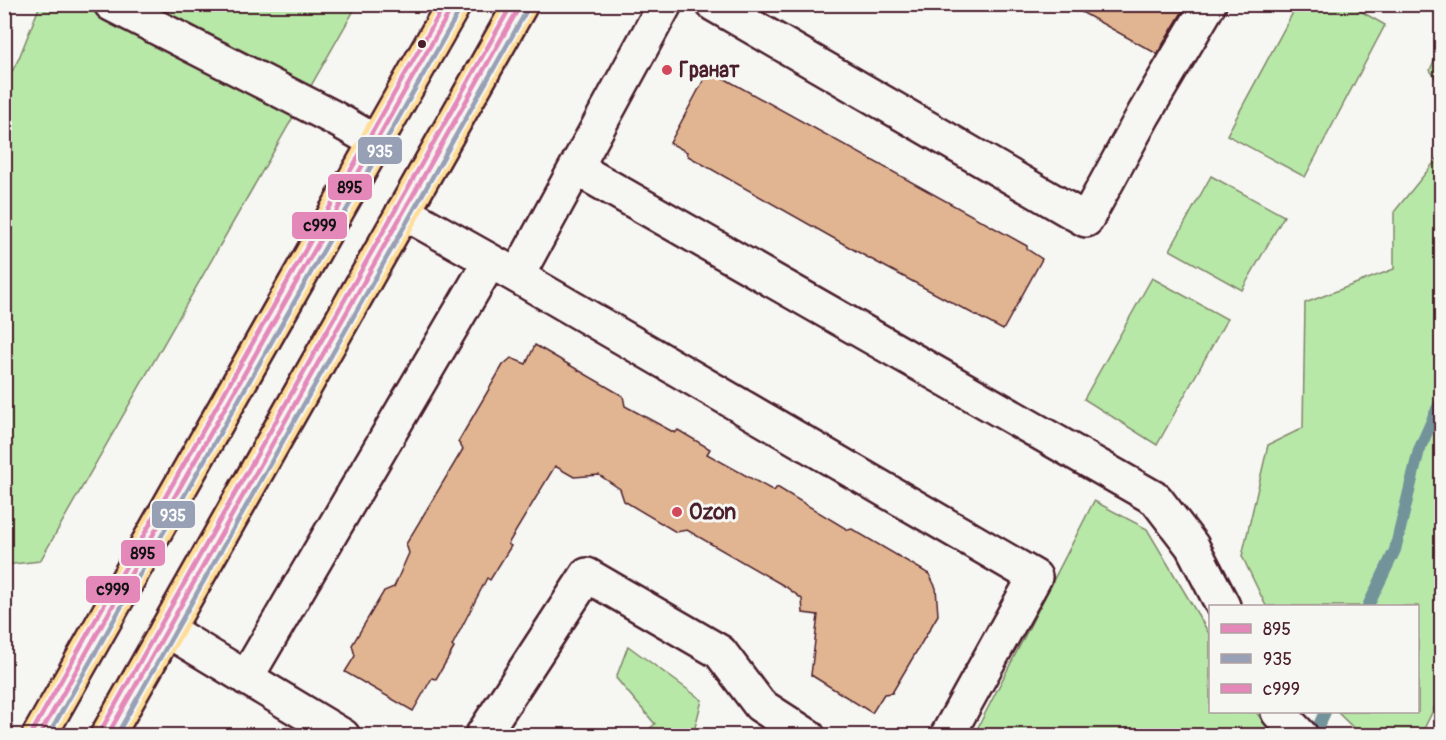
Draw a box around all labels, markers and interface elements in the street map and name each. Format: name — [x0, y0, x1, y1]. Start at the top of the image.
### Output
unlabelled marker — [416, 38, 428, 50]
place label: Гранат — [679, 57, 740, 84]
marker: Гранат — [660, 63, 674, 77]
line badge: 935 — [357, 136, 403, 165]
text: 935 — [367, 142, 393, 162]
line badge: 895 — [327, 173, 373, 201]
text: 895 — [338, 178, 363, 198]
line badge: с999 — [291, 211, 348, 240]
text: с999 — [303, 216, 336, 236]
place label: Ozon — [689, 499, 736, 526]
line badge: 935 — [151, 500, 196, 529]
marker: Ozon — [670, 505, 684, 519]
text: 935 — [160, 506, 186, 526]
line badge: 895 — [120, 539, 166, 567]
text: 895 — [131, 544, 156, 564]
line badge: с999 — [85, 575, 141, 604]
text: с999 — [96, 580, 129, 600]
legend — [1209, 605, 1419, 713]
text: 895 — [1263, 618, 1291, 641]
text: 935 — [1263, 648, 1292, 671]
text: с999 — [1263, 678, 1300, 701]

